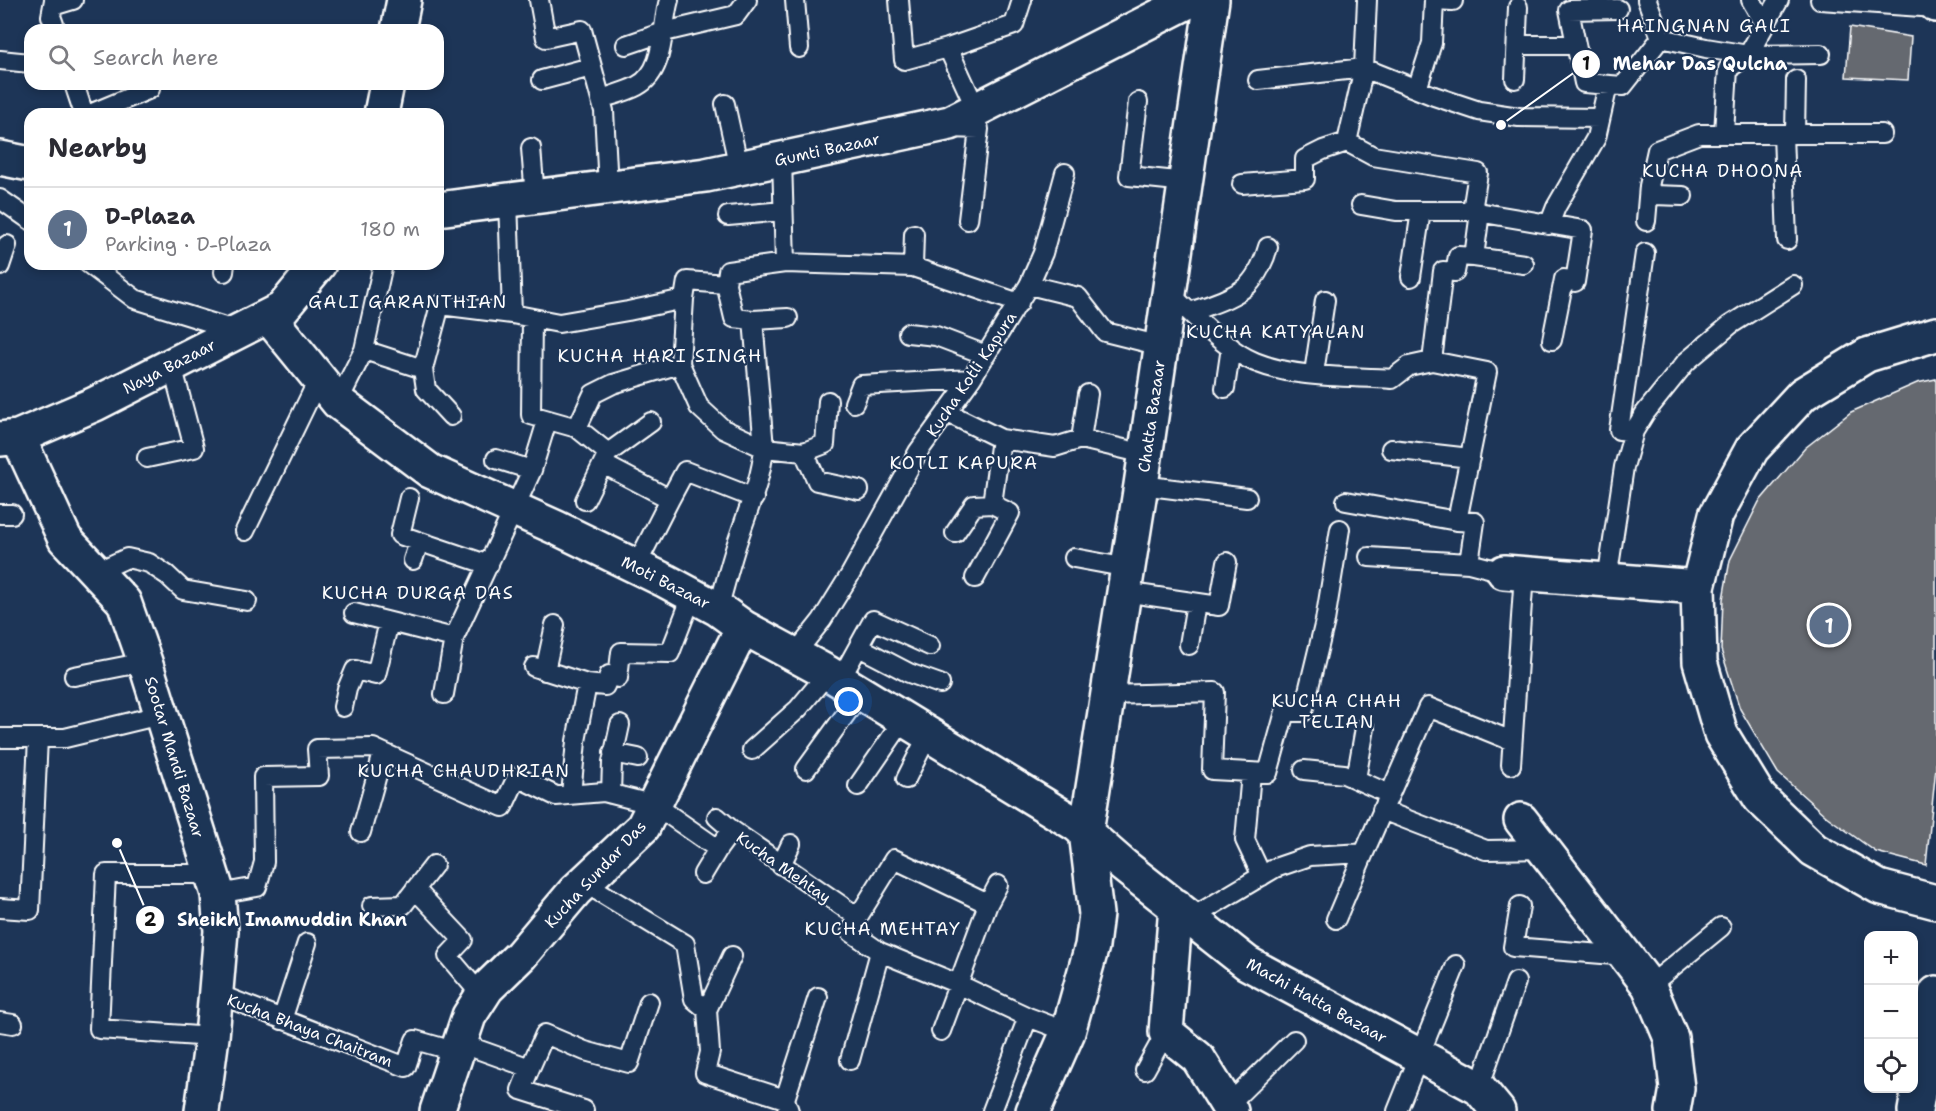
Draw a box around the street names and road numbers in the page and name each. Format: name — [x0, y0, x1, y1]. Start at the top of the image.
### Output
street label: Gumti Bazaar — [773, 128, 882, 171]
street label: Kucha Kotli Kapura — [922, 308, 1021, 441]
street label: Naya Bazaar — [119, 334, 219, 399]
street label: Chatta Bazaar — [1133, 359, 1170, 474]
street label: Moti Bazaar — [618, 551, 714, 614]
street label: Sootar Mandi Bazaar — [140, 674, 209, 840]
street label: Kucha Sundar Das — [540, 816, 651, 933]
street label: Kucha Mehtay — [732, 827, 835, 908]
street label: Machi Hatta Bazaar — [1242, 953, 1391, 1048]
street label: Kucha Bhaya Chaitram — [224, 989, 396, 1072]

